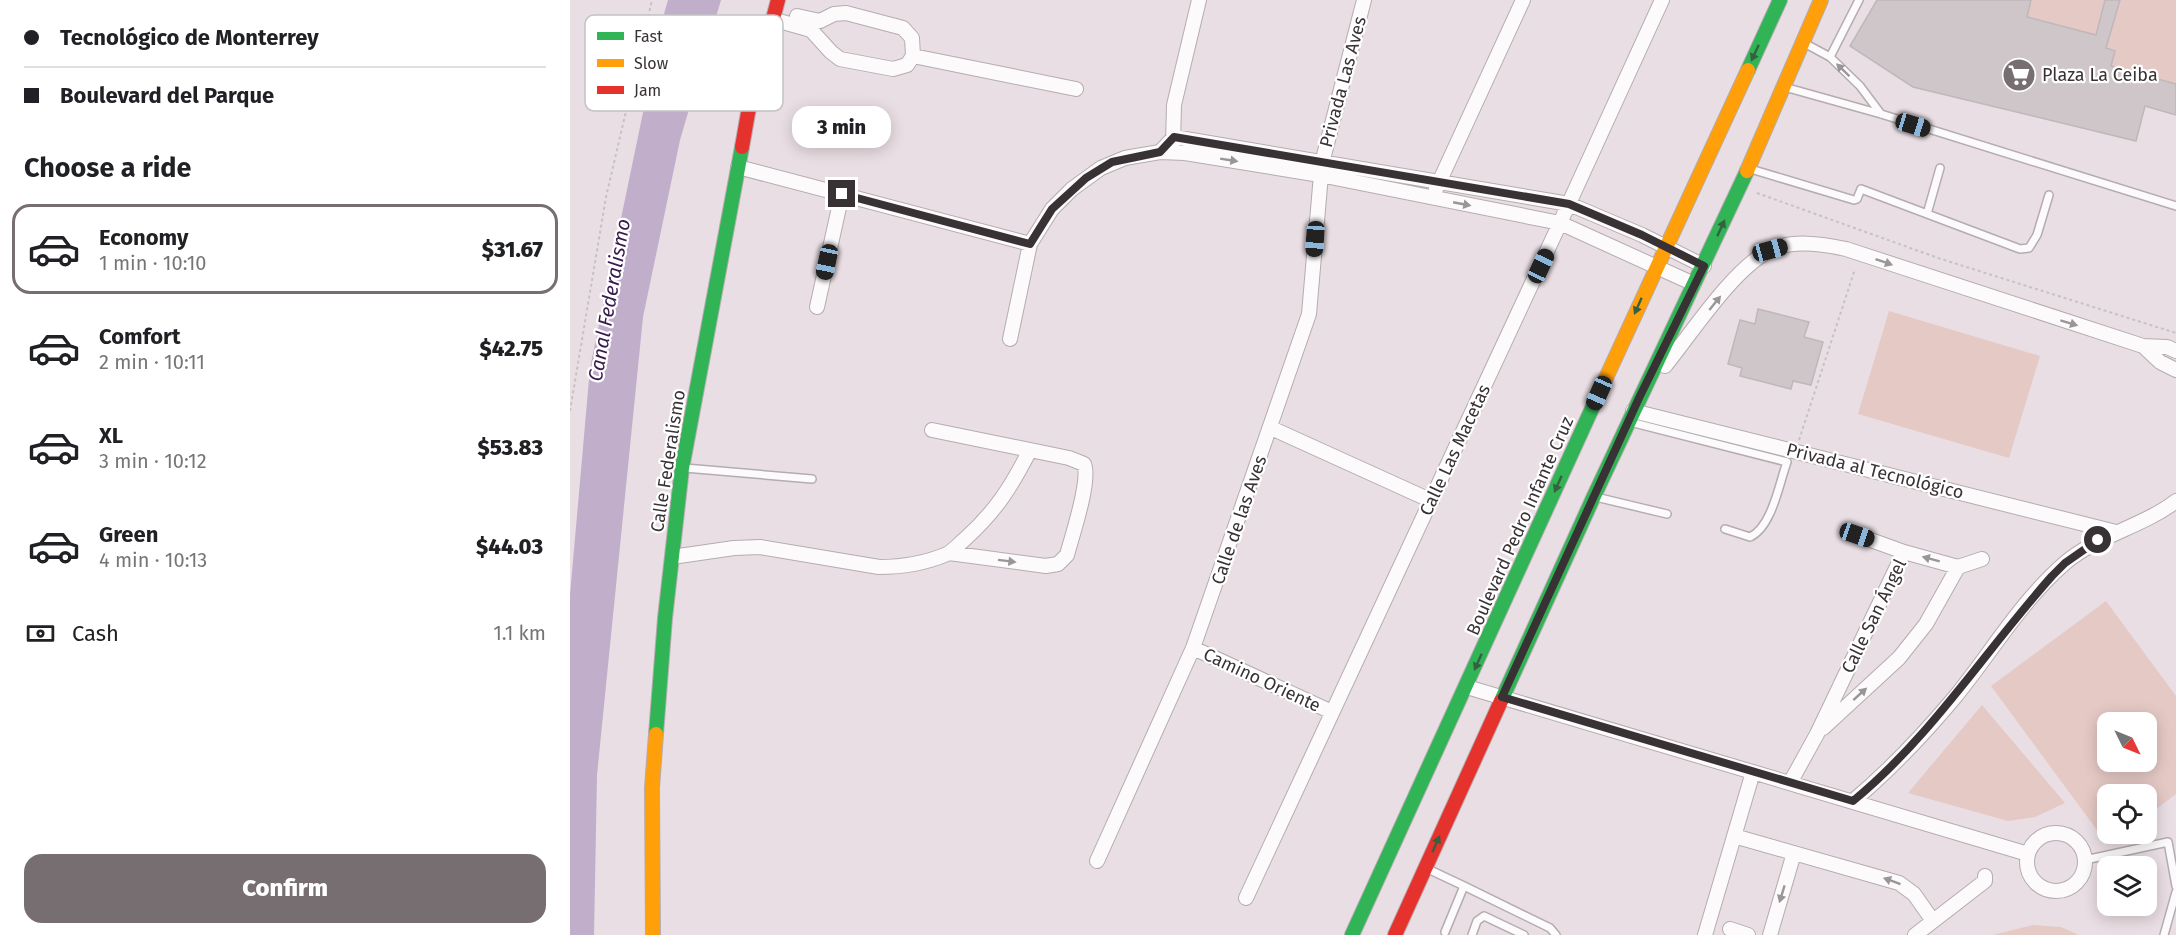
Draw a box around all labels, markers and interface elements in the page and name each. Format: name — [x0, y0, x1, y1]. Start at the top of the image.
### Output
street label: Privada Las Aves — [1315, 14, 1371, 150]
legend — [585, 15, 783, 111]
text: Tecnológico de Monterrey — [60, 24, 319, 51]
text: Fast — [634, 27, 663, 46]
one-way arrow — [1751, 45, 1760, 62]
text: Slow — [634, 54, 669, 73]
supermarket icon: Plaza La Ceiba — [2001, 57, 2037, 93]
one-way arrow — [1836, 63, 1851, 77]
place label: Plaza La Ceiba — [2042, 64, 2158, 86]
text: Jam — [634, 81, 661, 100]
text: Boulevard del Parque — [60, 82, 274, 109]
callout: 3 min — [792, 107, 892, 149]
car — [1893, 111, 1933, 139]
text: 3 min — [817, 115, 866, 139]
text: Choose a ride — [24, 152, 191, 184]
one-way arrow — [1220, 156, 1239, 165]
route end — [828, 180, 855, 207]
one-way arrow — [1452, 200, 1471, 209]
water label: Canal Federalismo — [583, 217, 635, 383]
one-way arrow — [1716, 219, 1726, 237]
car — [1305, 220, 1325, 258]
icon: car — [27, 222, 81, 276]
text: Economy — [99, 224, 188, 251]
text: $31.67 — [482, 236, 543, 263]
car — [1750, 237, 1790, 263]
car — [814, 243, 840, 281]
car — [1525, 246, 1557, 286]
text: 1 min · 10:10 — [99, 251, 207, 275]
one-way arrow — [1875, 257, 1893, 267]
one-way arrow — [1708, 295, 1721, 311]
one-way arrow — [1633, 298, 1643, 316]
one-way arrow — [2060, 319, 2078, 328]
icon: car — [27, 321, 81, 375]
text: Comfort — [99, 323, 180, 350]
text: $42.75 — [480, 335, 543, 362]
text: 2 min · 10:11 — [99, 350, 205, 374]
car — [1583, 373, 1615, 413]
street label: Calle Las Macetas — [1415, 381, 1495, 519]
street label: Calle Federalismo — [646, 388, 690, 534]
street label: Boulevard Pedro Infante Cruz — [1462, 413, 1578, 639]
icon: car — [27, 420, 81, 474]
text: XL — [99, 422, 123, 449]
text: $53.83 — [478, 434, 543, 461]
street label: Privada al Tecnológico — [1784, 438, 1966, 504]
text: 3 min · 10:12 — [99, 449, 207, 473]
street label: Calle de las Aves — [1207, 453, 1271, 587]
one-way arrow — [1553, 475, 1562, 493]
icon: car — [27, 519, 81, 573]
text: Green — [99, 521, 158, 548]
car — [1837, 521, 1877, 549]
route start — [2084, 526, 2111, 553]
text: $44.03 — [476, 533, 543, 560]
text: 4 min · 10:13 — [99, 548, 207, 572]
one-way arrow — [1922, 554, 1940, 563]
street label: Calle San Ángel — [1836, 555, 1911, 677]
one-way arrow — [997, 556, 1016, 566]
icon: cash — [24, 617, 57, 650]
text: Cash — [72, 620, 119, 647]
text: 1.1 km — [493, 621, 546, 645]
street label: Camino Oriente — [1200, 643, 1324, 717]
one-way arrow — [1473, 653, 1483, 671]
one-way arrow — [1853, 687, 1868, 701]
north arrow — [2097, 712, 2157, 772]
map controls — [2097, 712, 2157, 916]
button: locate — [2097, 784, 2157, 844]
one-way arrow — [1432, 835, 1441, 852]
button: Confirm — [24, 854, 546, 923]
button: layers — [2097, 856, 2157, 916]
one-way arrow — [1883, 876, 1901, 886]
one-way arrow — [1777, 885, 1786, 903]

